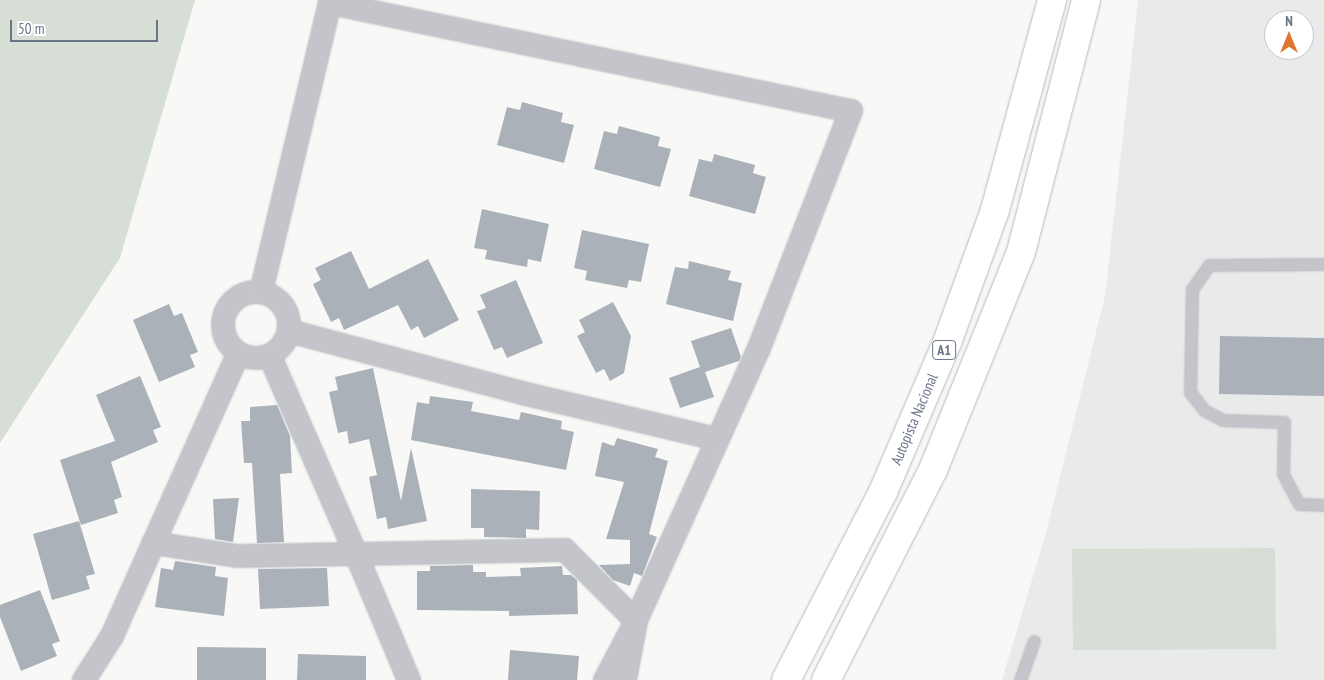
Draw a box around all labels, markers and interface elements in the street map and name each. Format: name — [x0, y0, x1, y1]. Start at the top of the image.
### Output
scale bar — [12, 10, 160, 42]
north arrow — [1264, 10, 1314, 60]
text: N — [1285, 12, 1293, 30]
text: 50 m — [18, 19, 44, 38]
road number: A1 — [932, 338, 956, 362]
street label: Autopista Nacional — [887, 371, 941, 467]

